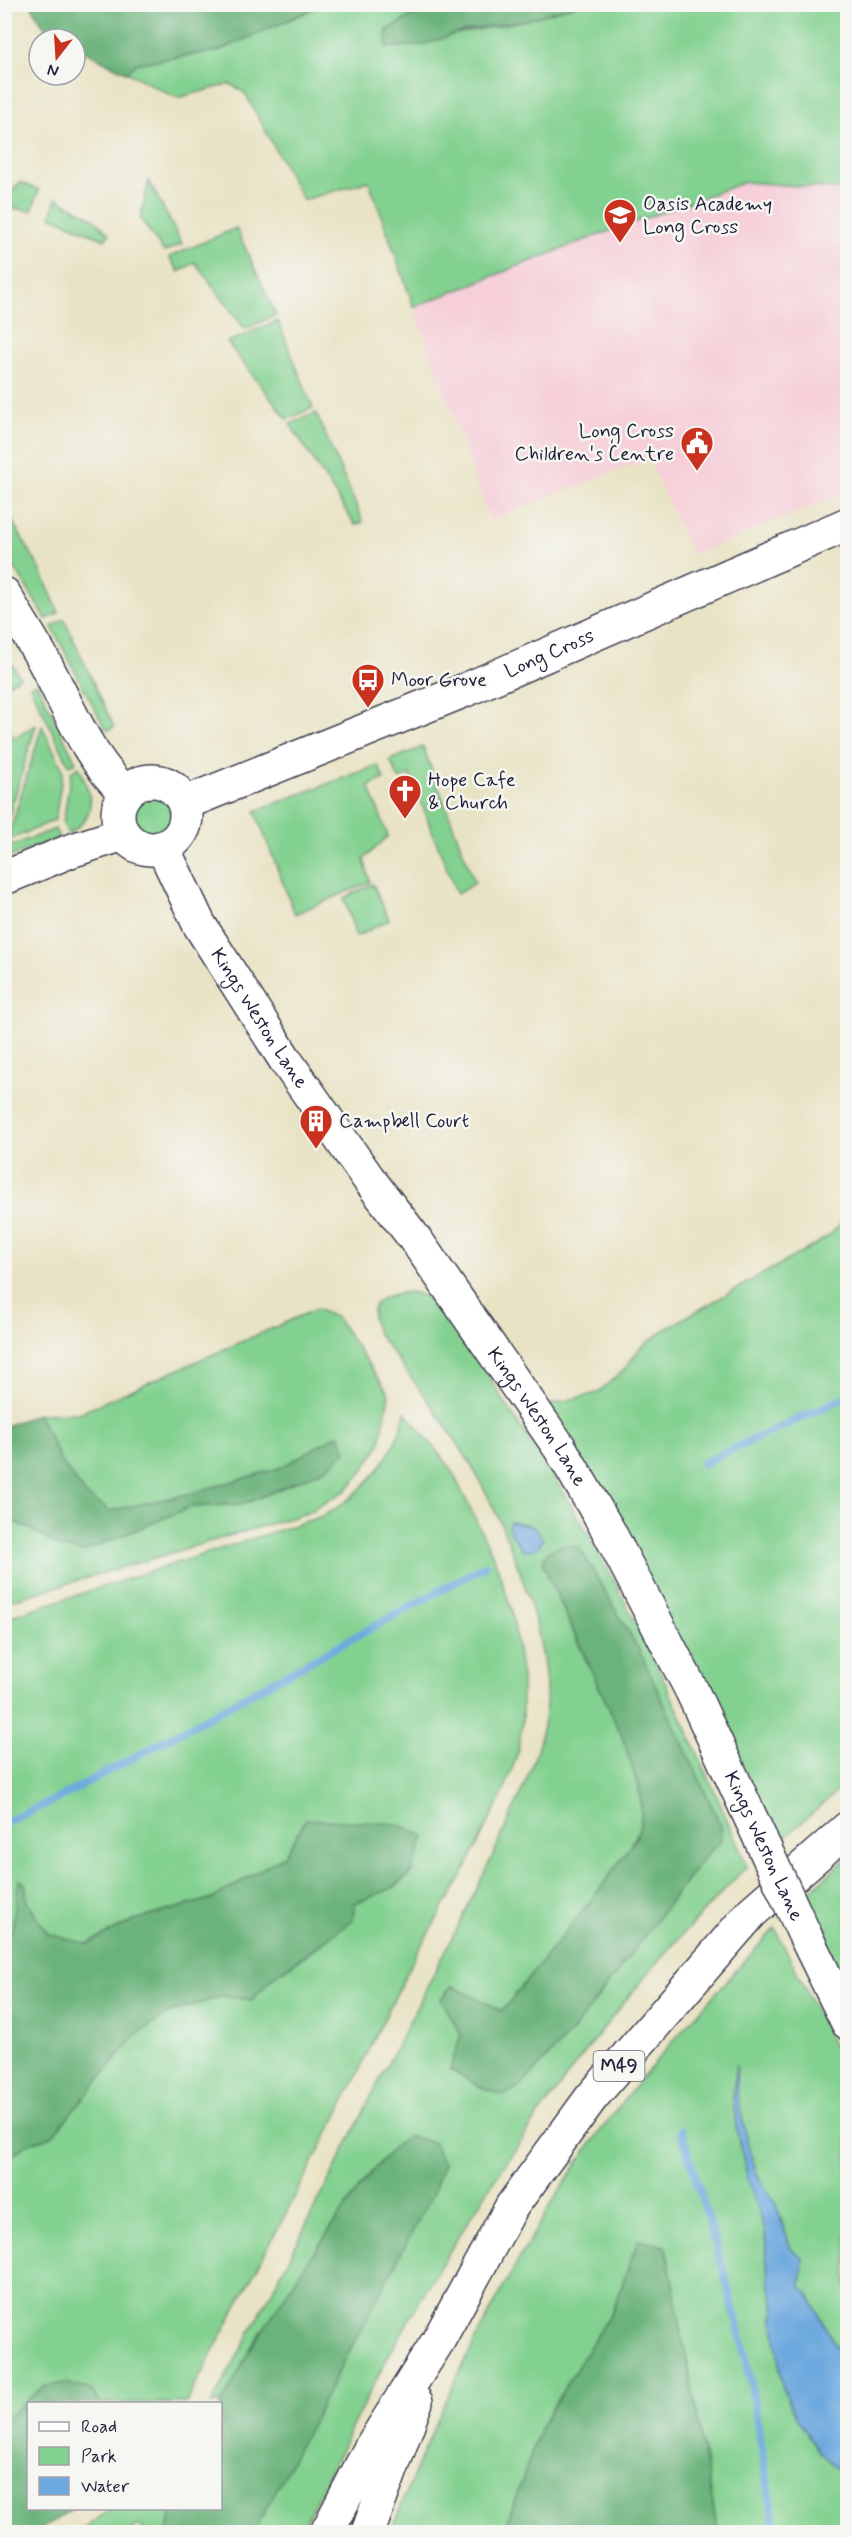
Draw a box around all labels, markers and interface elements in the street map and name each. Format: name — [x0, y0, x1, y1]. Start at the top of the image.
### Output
north arrow — [27, 27, 87, 87]
text: N — [45, 58, 61, 82]
place label: Oasis Academy Long Cross — [643, 191, 772, 242]
school or university icon: Oasis Academy Long Cross — [602, 197, 638, 244]
place label: Long Cross Children's Centre — [514, 418, 674, 468]
public building icon: Long Cross Children's Centre — [679, 425, 715, 472]
street label: Long Cross — [500, 622, 599, 685]
bus stop icon: Moor Grove — [350, 662, 386, 709]
place label: Moor Grove — [391, 667, 487, 694]
place label: Hope Cafe & Church — [428, 767, 516, 817]
church icon: Hope Cafe & Church — [387, 773, 423, 820]
street label: Kings Weston Lane — [204, 943, 315, 1094]
building icon: Campbell Court — [298, 1103, 334, 1150]
place label: Campbell Court — [339, 1108, 469, 1135]
street label: Kings Weston Lane — [481, 1342, 593, 1492]
street label: Kings Weston Lane — [717, 1767, 810, 1926]
road number: M49 — [594, 2051, 644, 2081]
legend — [27, 2402, 222, 2510]
text: Road — [81, 2415, 117, 2439]
text: Park — [81, 2445, 117, 2469]
text: Water — [81, 2475, 130, 2499]

